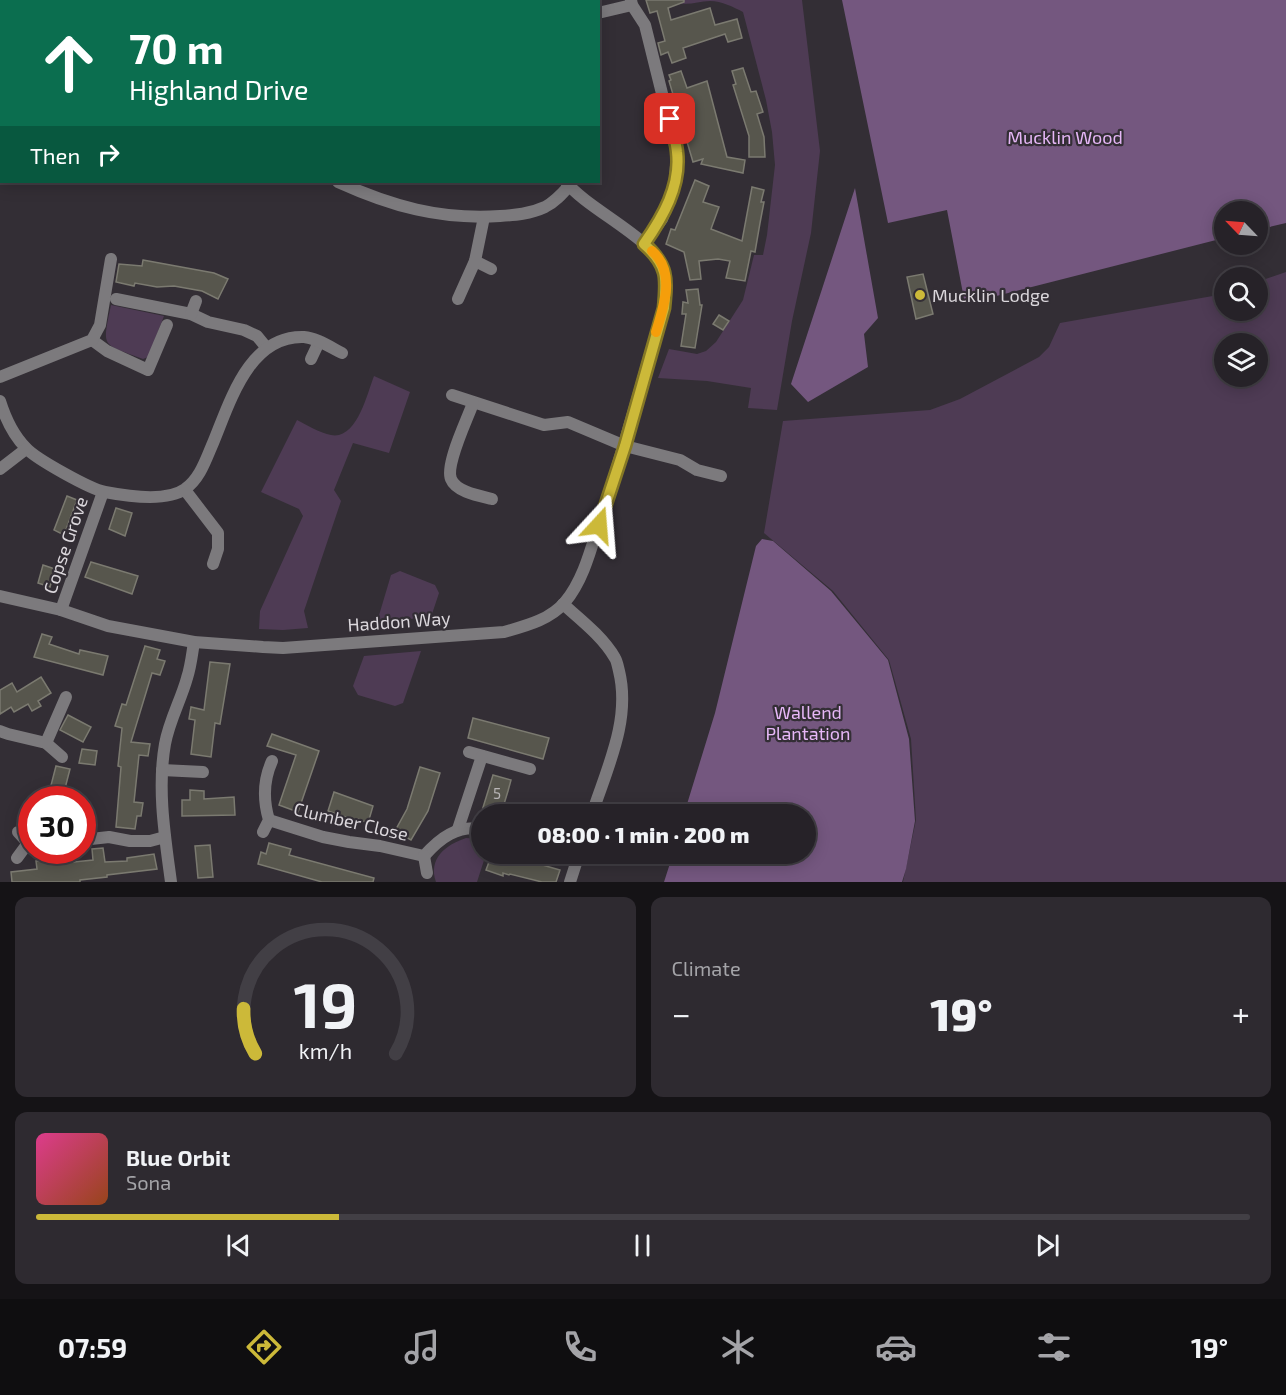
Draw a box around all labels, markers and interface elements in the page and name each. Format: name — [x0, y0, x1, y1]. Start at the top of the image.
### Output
text: 70 m — [129, 22, 224, 72]
icon: ahead — [30, 24, 108, 102]
text: Highland Drive — [129, 73, 309, 105]
pin — [644, 93, 695, 144]
icon: arrive — [653, 102, 686, 135]
park label: Mucklin Wood — [1007, 126, 1123, 148]
icon: right — [92, 138, 125, 171]
text: Then — [30, 142, 80, 168]
north arrow — [1214, 201, 1268, 255]
map controls — [1214, 201, 1268, 387]
button: search — [1214, 267, 1268, 321]
place label: Mucklin Lodge — [932, 284, 1050, 306]
marker: Mucklin Lodge — [913, 288, 927, 302]
button: layers — [1214, 333, 1268, 387]
position arrow — [567, 493, 631, 557]
street label: Copse Grove — [38, 494, 92, 596]
street label: Haddon Way — [347, 606, 452, 636]
park label: Wallend Plantation — [765, 701, 851, 744]
house number: 5 — [493, 784, 501, 802]
speed limit sign: 30 — [18, 786, 96, 864]
street label: Clumber Close — [291, 797, 411, 845]
text: 08:00 · 1 min · 200 m — [538, 821, 749, 847]
text: Climate — [672, 956, 741, 980]
text: 19 — [293, 966, 357, 1041]
text: 19° — [930, 986, 992, 1040]
text: − — [672, 993, 691, 1033]
text: + — [1232, 993, 1250, 1033]
text: km/h — [299, 1038, 352, 1063]
text: Blue Orbit — [126, 1144, 230, 1170]
text: Sona — [126, 1170, 171, 1194]
icon: previous — [222, 1229, 255, 1262]
icon: pause — [626, 1229, 659, 1262]
icon: next — [1031, 1229, 1064, 1262]
icon: directions — [243, 1326, 285, 1368]
icon: music — [401, 1326, 443, 1368]
icon: phone — [559, 1326, 601, 1368]
icon: climate — [717, 1326, 759, 1368]
icon: car — [875, 1326, 917, 1368]
icon: filters — [1033, 1326, 1075, 1368]
text: 07:59 — [58, 1331, 127, 1363]
text: 19° — [1191, 1331, 1228, 1363]

